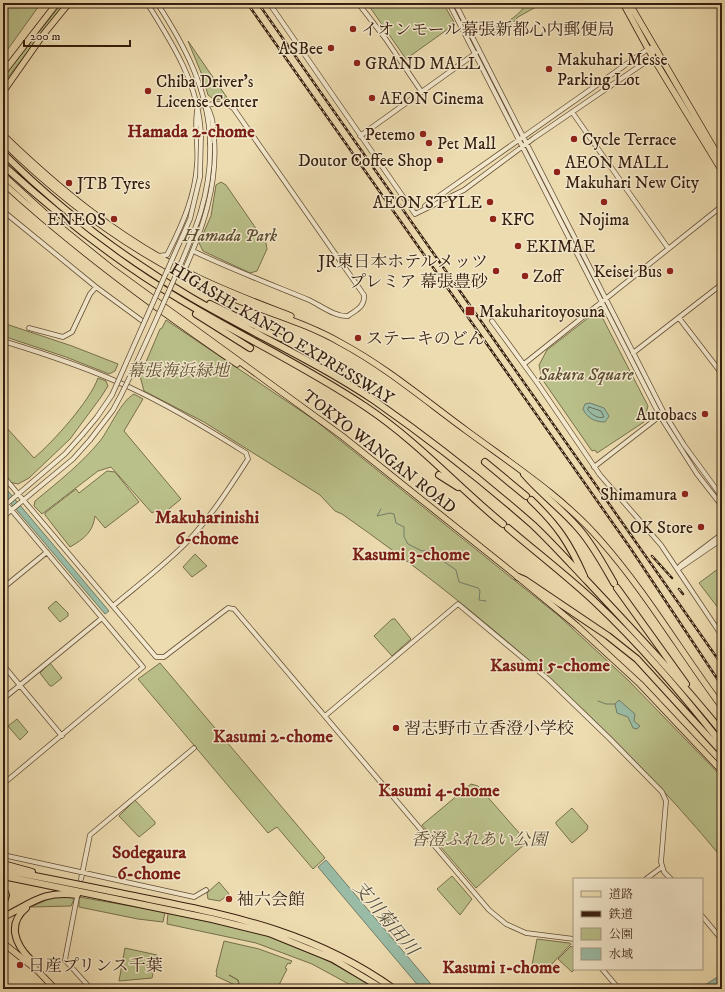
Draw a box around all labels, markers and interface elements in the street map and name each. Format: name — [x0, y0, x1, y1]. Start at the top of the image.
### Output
place label: イオンモール幕張新都心内郵便局 — [361, 19, 614, 41]
scale bar — [24, 22, 130, 48]
marker: イオンモール幕張新都心内郵便局 — [348, 24, 358, 34]
text: 200 m — [30, 29, 60, 44]
place label: ASBee — [278, 38, 323, 60]
marker: ASBee — [326, 43, 336, 53]
place label: Makuhari Messe Parking Lot — [557, 49, 668, 91]
place label: GRAND MALL — [365, 53, 480, 75]
marker: GRAND MALL — [352, 58, 362, 68]
marker: Makuhari Messe Parking Lot — [544, 64, 554, 74]
place label: Chiba Driver's License Center — [156, 71, 259, 113]
marker: Chiba Driver's License Center — [143, 86, 153, 96]
place label: AEON Cinema — [380, 88, 485, 110]
marker: AEON Cinema — [367, 93, 377, 103]
district label: Hamada 2-chome — [127, 121, 255, 143]
place label: Petemo — [365, 124, 415, 146]
marker: Petemo — [418, 129, 428, 139]
place label: Cycle Terrace — [582, 129, 677, 151]
place label: Pet Mall — [437, 133, 496, 155]
marker: Cycle Terrace — [569, 134, 579, 144]
marker: Pet Mall — [424, 138, 434, 148]
place label: Doutor Coffee Shop — [298, 150, 432, 172]
place label: AEON MALL Makuhari New City — [565, 152, 700, 194]
marker: Doutor Coffee Shop — [435, 155, 445, 165]
marker: AEON MALL Makuhari New City — [552, 167, 562, 177]
place label: JTB Tyres — [75, 173, 151, 195]
marker: JTB Tyres — [64, 178, 74, 188]
place label: AEON STYLE — [373, 192, 482, 214]
marker: AEON STYLE — [485, 197, 495, 207]
marker: Nojima — [599, 197, 609, 207]
place label: ENEOS — [47, 209, 106, 231]
place label: KFC — [501, 209, 535, 231]
place label: Nojima — [579, 209, 630, 231]
marker: ENEOS — [109, 214, 119, 224]
marker: KFC — [488, 214, 498, 224]
park label: Hamada Park — [182, 225, 278, 247]
place label: EKIMAE — [526, 236, 595, 258]
marker: EKIMAE — [513, 241, 523, 251]
place label: JR東日本ホテルメッツ プレミア 幕張豊砂 — [316, 251, 488, 293]
street label: HIGASHI-KANTO EXPRESSWAY — [165, 258, 398, 410]
place label: Keisei Bus — [593, 261, 662, 283]
marker: JR東日本ホテルメッツ プレミア 幕張豊砂 — [491, 266, 501, 276]
place label: Zoff — [533, 266, 565, 288]
marker: Keisei Bus — [665, 266, 675, 276]
marker: Zoff — [520, 271, 530, 281]
place label: Makuharitoyosuna — [479, 301, 606, 323]
marker: Makuharitoyosuna — [464, 305, 476, 317]
place label: ステーキのどん — [366, 328, 485, 350]
marker: ステーキのどん — [353, 333, 363, 343]
park label: 幕張海浜緑地 — [127, 360, 231, 382]
park label: Sakura Square — [538, 364, 634, 386]
street label: TOKYO WANGAN ROAD — [298, 385, 461, 519]
place label: Autobacs — [636, 404, 697, 426]
marker: Autobacs — [700, 409, 710, 419]
place label: Shimamura — [600, 484, 678, 506]
marker: Shimamura — [680, 489, 690, 499]
district label: Makuharinishi 6-chome — [155, 507, 259, 550]
place label: OK Store — [630, 517, 693, 539]
marker: OK Store — [696, 522, 706, 532]
district label: Kasumi 3-chome — [352, 544, 470, 566]
district label: Kasumi 5-chome — [490, 655, 611, 677]
place label: 習志野市立香澄小学校 — [404, 718, 574, 740]
marker: 習志野市立香澄小学校 — [391, 723, 401, 733]
district label: Kasumi 2-chome — [213, 726, 334, 748]
district label: Kasumi 4-chome — [378, 780, 500, 802]
park label: 香澄ふれあい公園 — [411, 829, 550, 851]
district label: Sodegaura 6-chome — [112, 842, 186, 885]
water label: 支川菊田川 — [348, 877, 424, 962]
legend — [573, 878, 703, 970]
text: 道路 — [609, 887, 633, 902]
place label: 袖六会館 — [237, 889, 305, 911]
marker: 袖六会館 — [224, 894, 234, 904]
text: 鉄道 — [608, 907, 633, 922]
text: 公園 — [609, 927, 633, 942]
text: 水域 — [609, 947, 633, 962]
place label: 日産プリンス千葉 — [28, 955, 163, 977]
district label: Kasumi 1-chome — [442, 957, 560, 979]
marker: 日産プリンス千葉 — [15, 960, 25, 970]

